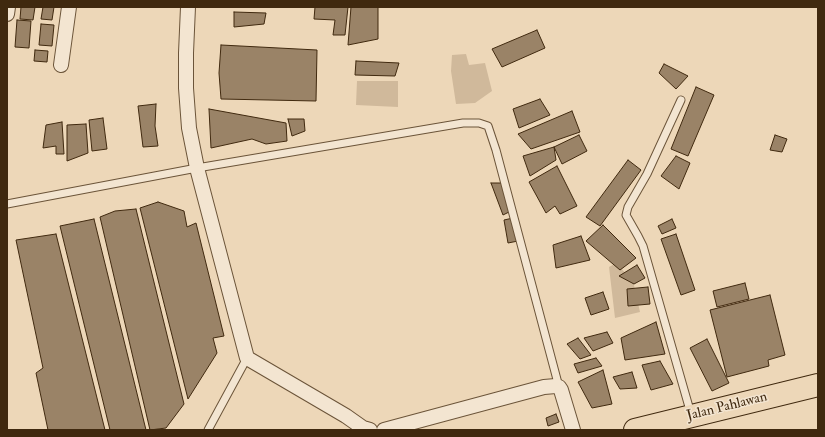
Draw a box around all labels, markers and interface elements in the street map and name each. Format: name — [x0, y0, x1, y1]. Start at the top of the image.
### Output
street label: Jalan Pahlawan — [685, 389, 769, 425]

